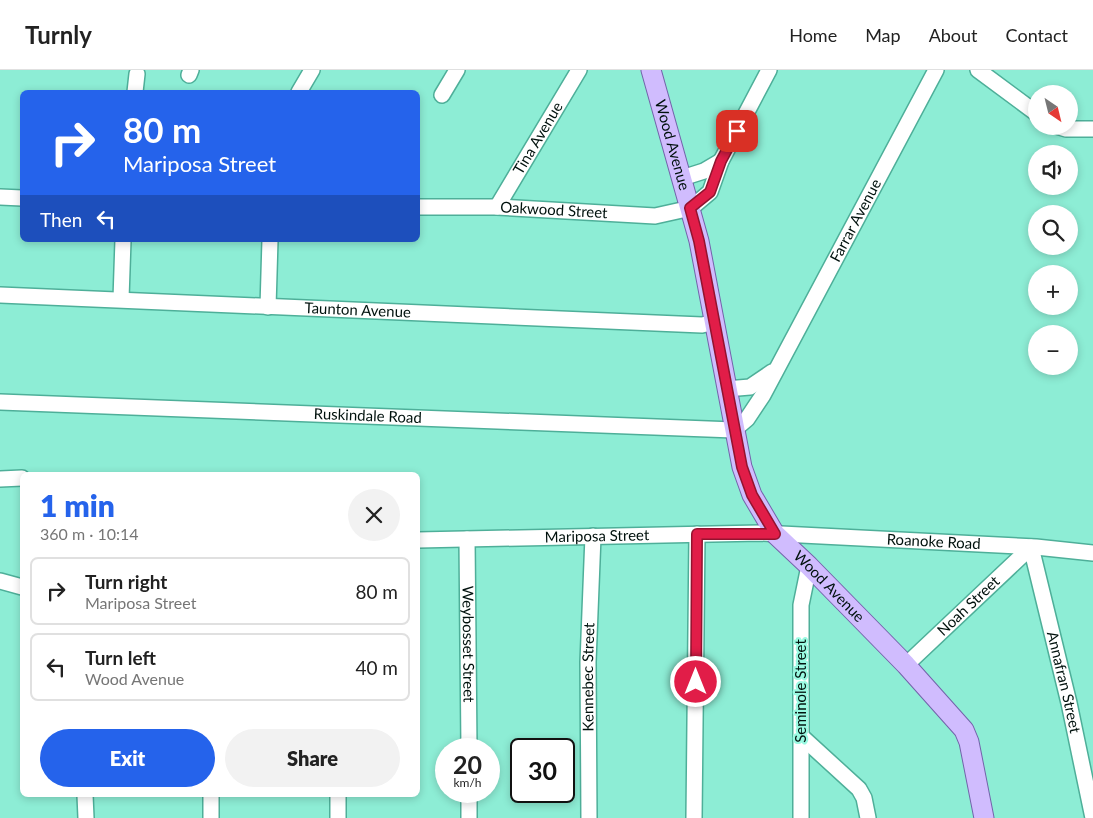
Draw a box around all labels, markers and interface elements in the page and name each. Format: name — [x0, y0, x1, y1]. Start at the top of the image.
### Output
text: Turnly — [25, 20, 92, 49]
text: Home — [789, 24, 837, 46]
text: Map — [865, 24, 901, 46]
text: About — [929, 24, 978, 46]
text: Contact — [1006, 24, 1068, 46]
north arrow — [1028, 85, 1078, 135]
map controls — [1028, 85, 1078, 375]
street label: Tina Avenue — [509, 98, 566, 177]
street label: Wood Avenue — [652, 98, 694, 192]
text: 80 m — [123, 108, 201, 150]
icon: right — [40, 110, 105, 175]
pin — [716, 110, 758, 152]
icon: arrive — [723, 117, 751, 145]
button: sound — [1028, 145, 1078, 195]
text: Mariposa Street — [123, 150, 276, 177]
street label: Farrar Avenue — [826, 175, 884, 265]
street label: Oakwood Street — [500, 197, 609, 221]
icon: left — [92, 205, 120, 233]
button: search — [1028, 205, 1078, 255]
text: Then — [40, 208, 82, 231]
button: + — [1028, 265, 1078, 315]
street label: Taunton Avenue — [304, 298, 411, 321]
button: − — [1028, 325, 1078, 375]
street label: Ruskindale Road — [313, 404, 422, 426]
text: 1 min — [40, 487, 115, 523]
button: close — [348, 489, 400, 541]
text: 360 m · 10:14 — [40, 524, 139, 543]
street label: Mariposa Street — [544, 525, 650, 545]
street label: Roanoke Road — [886, 529, 981, 552]
street label: Wood Avenue — [790, 546, 869, 625]
text: Turn right — [85, 570, 167, 593]
street label: Noah Street — [933, 571, 1003, 639]
icon: right — [42, 577, 70, 605]
text: 80 m — [355, 580, 398, 603]
street label: Weybosset Street — [459, 586, 479, 703]
text: Mariposa Street — [85, 593, 196, 612]
street label: Kennebec Street — [578, 622, 598, 731]
street label: Annafran Street — [1044, 629, 1085, 735]
street label: Seminole Street — [791, 639, 809, 743]
text: Turn left — [85, 646, 156, 669]
icon: left — [42, 653, 70, 681]
position arrow — [669, 655, 721, 707]
text: 40 m — [355, 656, 398, 679]
text: Wood Avenue — [85, 669, 184, 688]
button: Exit — [40, 729, 215, 787]
button: Share — [225, 729, 400, 787]
speed limit sign: 30 — [510, 738, 575, 803]
text: 20 — [453, 749, 482, 779]
text: km/h — [453, 775, 482, 790]

